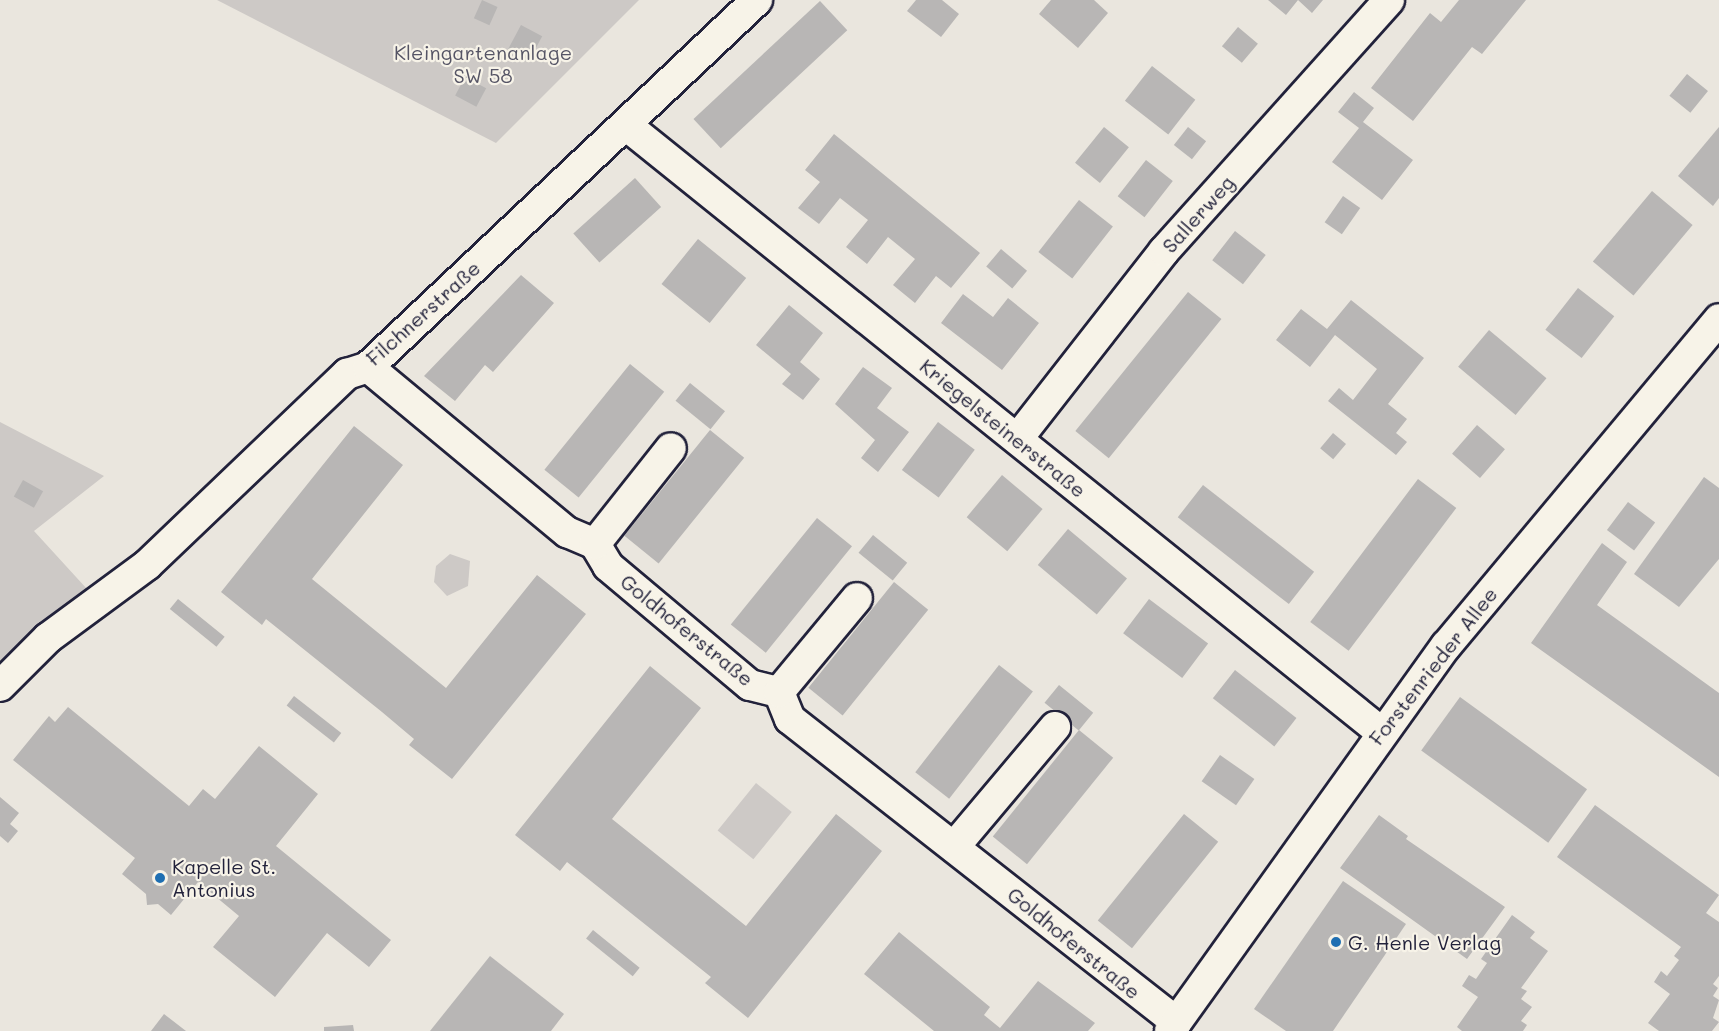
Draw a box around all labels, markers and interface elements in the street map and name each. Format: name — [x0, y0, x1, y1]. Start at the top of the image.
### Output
park label: Kleingartenanlage SW 58 — [394, 41, 572, 88]
street label: Sallerweg — [1157, 170, 1239, 258]
street label: Filchnerstraße — [361, 256, 485, 370]
street label: Kriegelsteinerstraße — [915, 354, 1091, 502]
street label: Goldhoferstraße — [616, 569, 758, 691]
street label: Forstenrieder Allee — [1364, 582, 1502, 750]
place label: Kapelle St. Antonius — [172, 855, 276, 902]
marker: Kapelle St. Antonius — [153, 871, 167, 885]
street label: Goldhoferstraße — [1003, 882, 1145, 1004]
place label: G. Henle Verlag — [1348, 930, 1501, 954]
marker: G. Henle Verlag — [1329, 935, 1343, 949]

